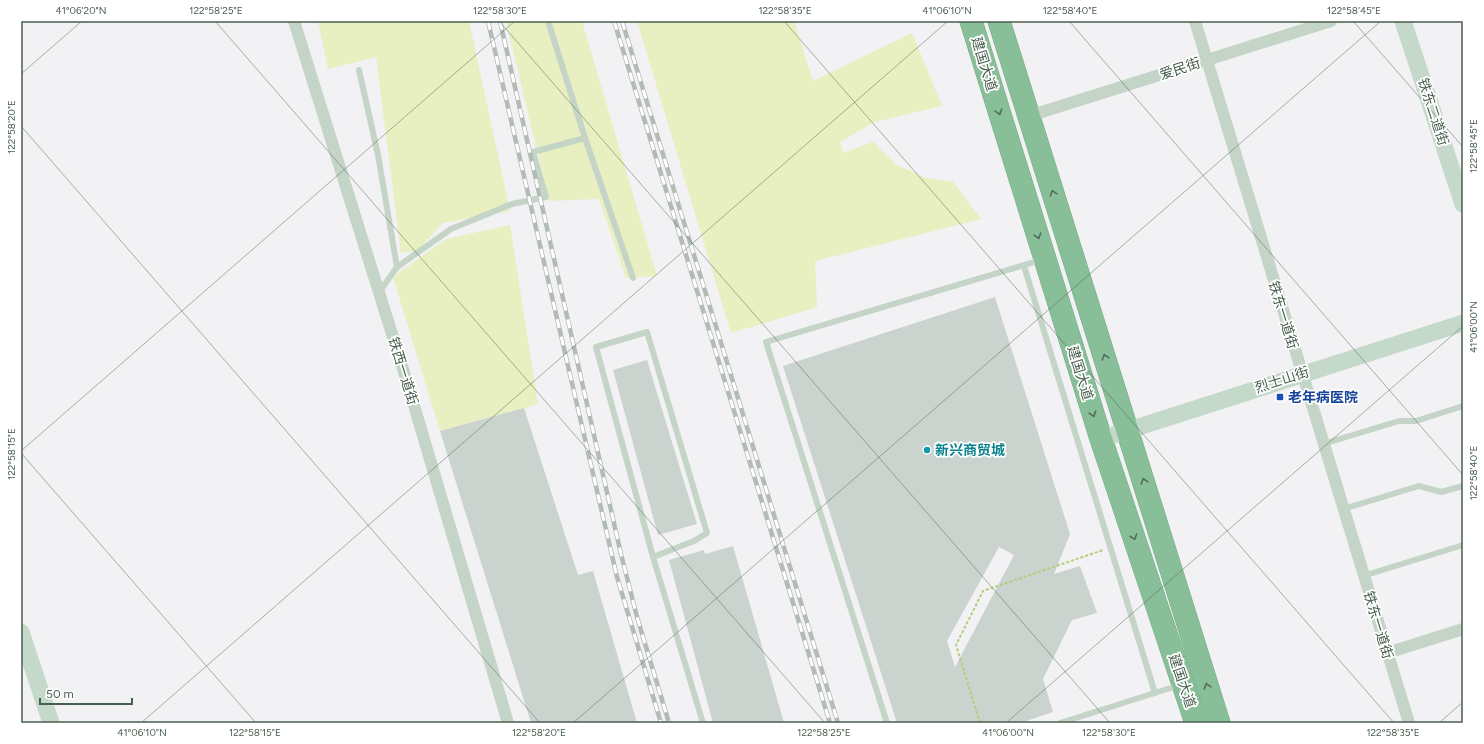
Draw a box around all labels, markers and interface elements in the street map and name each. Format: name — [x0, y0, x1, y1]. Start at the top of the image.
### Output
text: 41°06'20"N — [55, 4, 107, 17]
text: 122°58'25"E — [189, 4, 243, 17]
text: 122°58'30"E — [473, 4, 527, 17]
text: 122°58'35"E — [758, 4, 812, 17]
text: 41°06'10"N — [922, 4, 972, 17]
text: 122°58'40"E — [1043, 4, 1097, 17]
text: 122°58'45"E — [1327, 4, 1381, 17]
street label: 建国大道 — [968, 35, 1000, 93]
street label: 爱民街 — [1157, 54, 1203, 84]
street label: 铁东二道街 — [1414, 76, 1452, 148]
text: 122°58'20"E — [5, 100, 18, 154]
one-way arrow — [994, 108, 1003, 115]
text: 122°58'45"E — [1467, 119, 1480, 173]
one-way arrow — [1049, 190, 1058, 197]
one-way arrow — [1033, 232, 1042, 239]
street label: 铁东一道街 — [1265, 279, 1301, 351]
text: 41°06'00"N — [1467, 301, 1480, 353]
street label: 铁西一道街 — [385, 335, 421, 407]
street label: 建国大道 — [1064, 344, 1096, 402]
one-way arrow — [1101, 354, 1110, 361]
street label: 烈士山街 — [1253, 363, 1311, 397]
place label: 老年病医院 — [1288, 389, 1358, 406]
marker: 老年病医院 — [1275, 392, 1285, 402]
one-way arrow — [1088, 410, 1097, 417]
text: 122°58'15"E — [5, 428, 18, 480]
place label: 新兴商贸城 — [935, 442, 1005, 459]
marker: 新兴商贸城 — [922, 445, 932, 455]
text: 122°58'40"E — [1467, 446, 1480, 500]
one-way arrow — [1140, 478, 1148, 485]
one-way arrow — [1129, 533, 1137, 540]
street label: 铁东一道街 — [1360, 589, 1396, 661]
street label: 建国大道 — [1165, 652, 1199, 710]
scale bar — [40, 680, 132, 706]
one-way arrow — [1203, 682, 1212, 689]
text: 50 m — [46, 687, 74, 701]
text: 41°06'10"N — [117, 726, 167, 739]
text: 122°58'15"E — [229, 726, 281, 739]
text: 122°58'20"E — [512, 726, 566, 739]
text: 122°58'25"E — [797, 726, 851, 739]
text: 41°06'00"N — [982, 726, 1034, 739]
text: 122°58'30"E — [1082, 726, 1136, 739]
text: 122°58'35"E — [1366, 726, 1420, 739]

